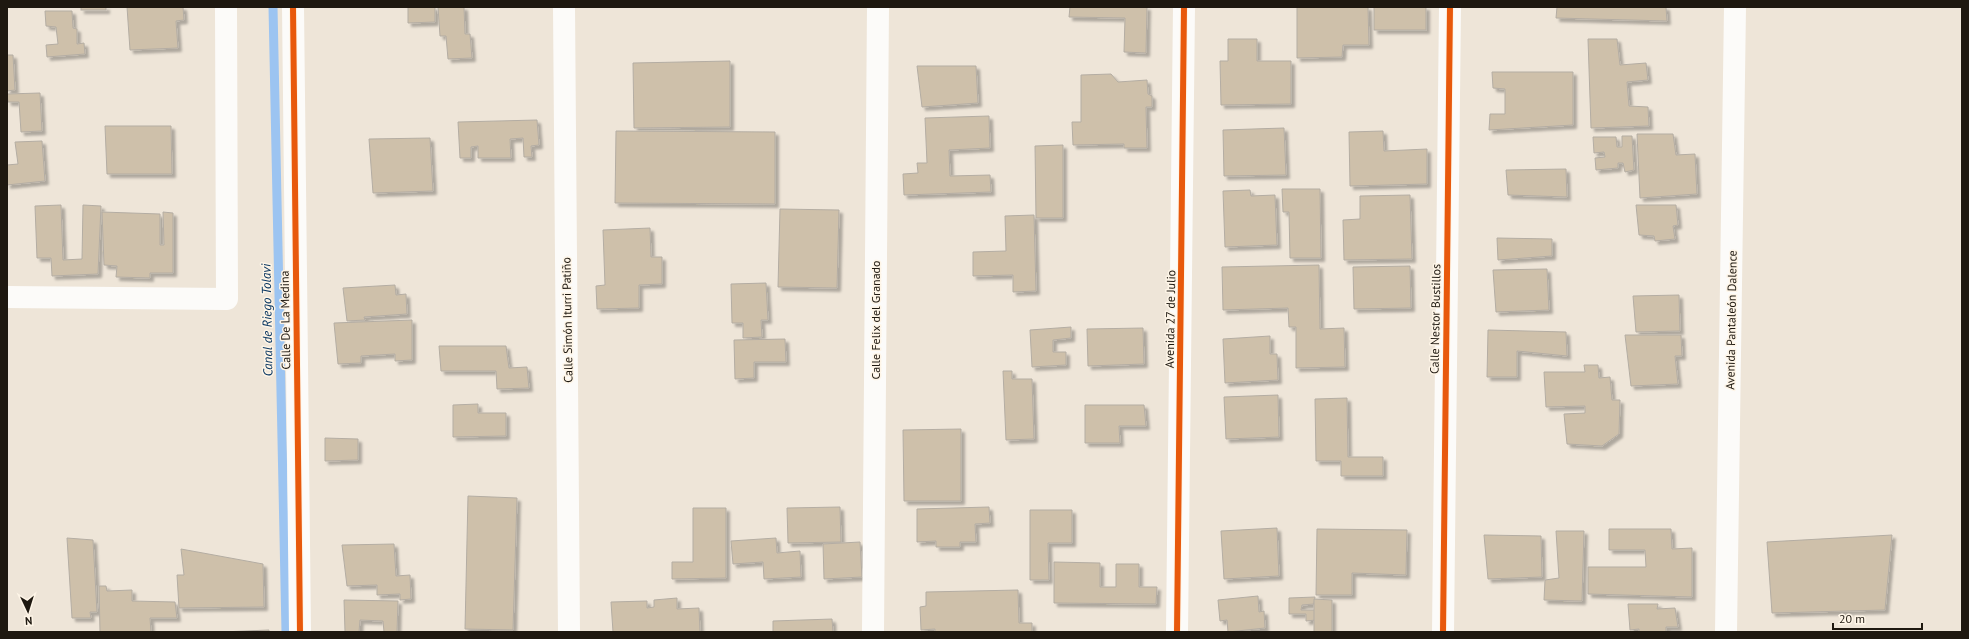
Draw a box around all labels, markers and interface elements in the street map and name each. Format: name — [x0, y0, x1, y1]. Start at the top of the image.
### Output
street label: Avenida Pantaleón Dalence — [1722, 250, 1740, 390]
street label: Calle Simón Iturri Patiño — [558, 257, 576, 383]
street label: Calle Felix del Granado — [868, 261, 883, 380]
water label: Canal de Riego Tolavi — [258, 263, 276, 377]
street label: Calle Nestor Bustillos — [1427, 264, 1443, 374]
street label: Calle De La Medina — [277, 270, 293, 370]
street label: Avenida 27 de Julio — [1162, 270, 1178, 368]
north arrow — [8, 591, 48, 631]
scale bar — [1833, 605, 1922, 631]
text: 20 m — [1839, 611, 1865, 626]
text: N — [25, 614, 33, 628]

